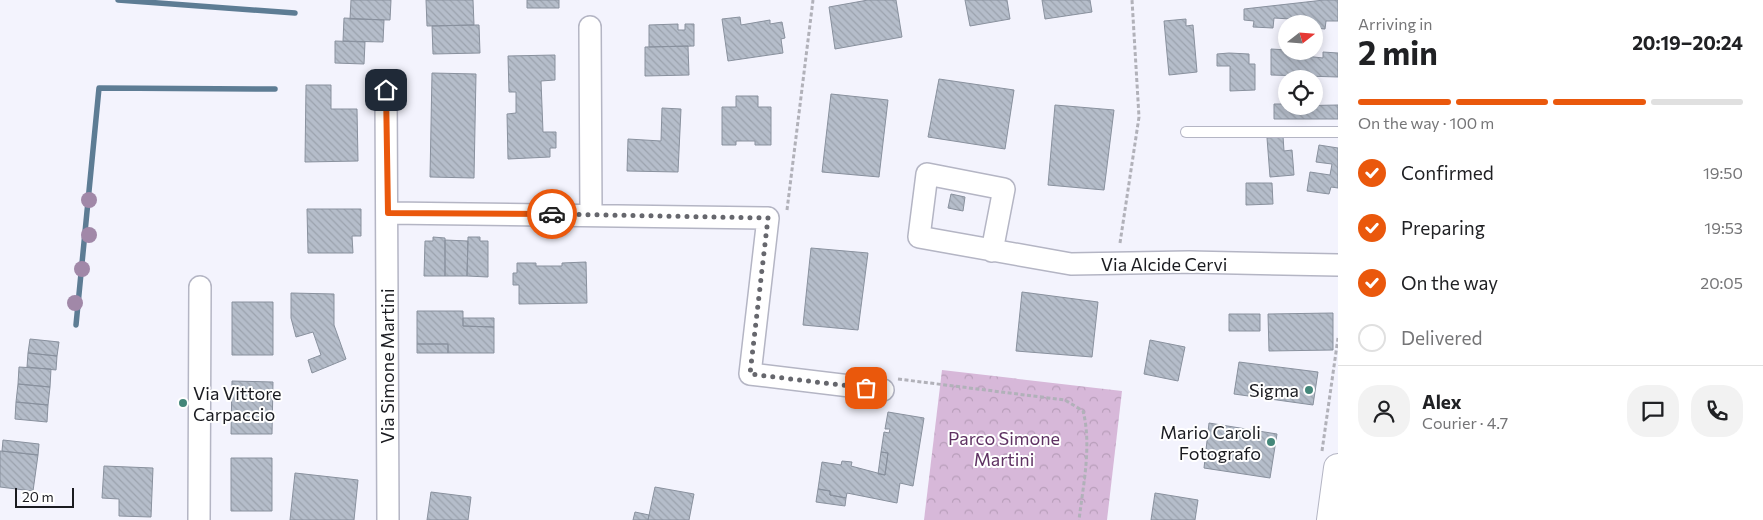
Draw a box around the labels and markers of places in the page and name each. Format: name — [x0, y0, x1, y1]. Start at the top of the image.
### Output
pin — [365, 69, 407, 111]
pin — [845, 367, 887, 409]
place label: Sigma — [1249, 379, 1299, 401]
place label: Via Vittore Carpaccio — [193, 382, 282, 425]
marker: Sigma — [1303, 384, 1315, 396]
marker: Via Vittore Carpaccio — [177, 397, 189, 409]
place label: Mario Caroli Fotografo — [1160, 421, 1261, 464]
marker: Mario Caroli Fotografo — [1265, 436, 1277, 448]

